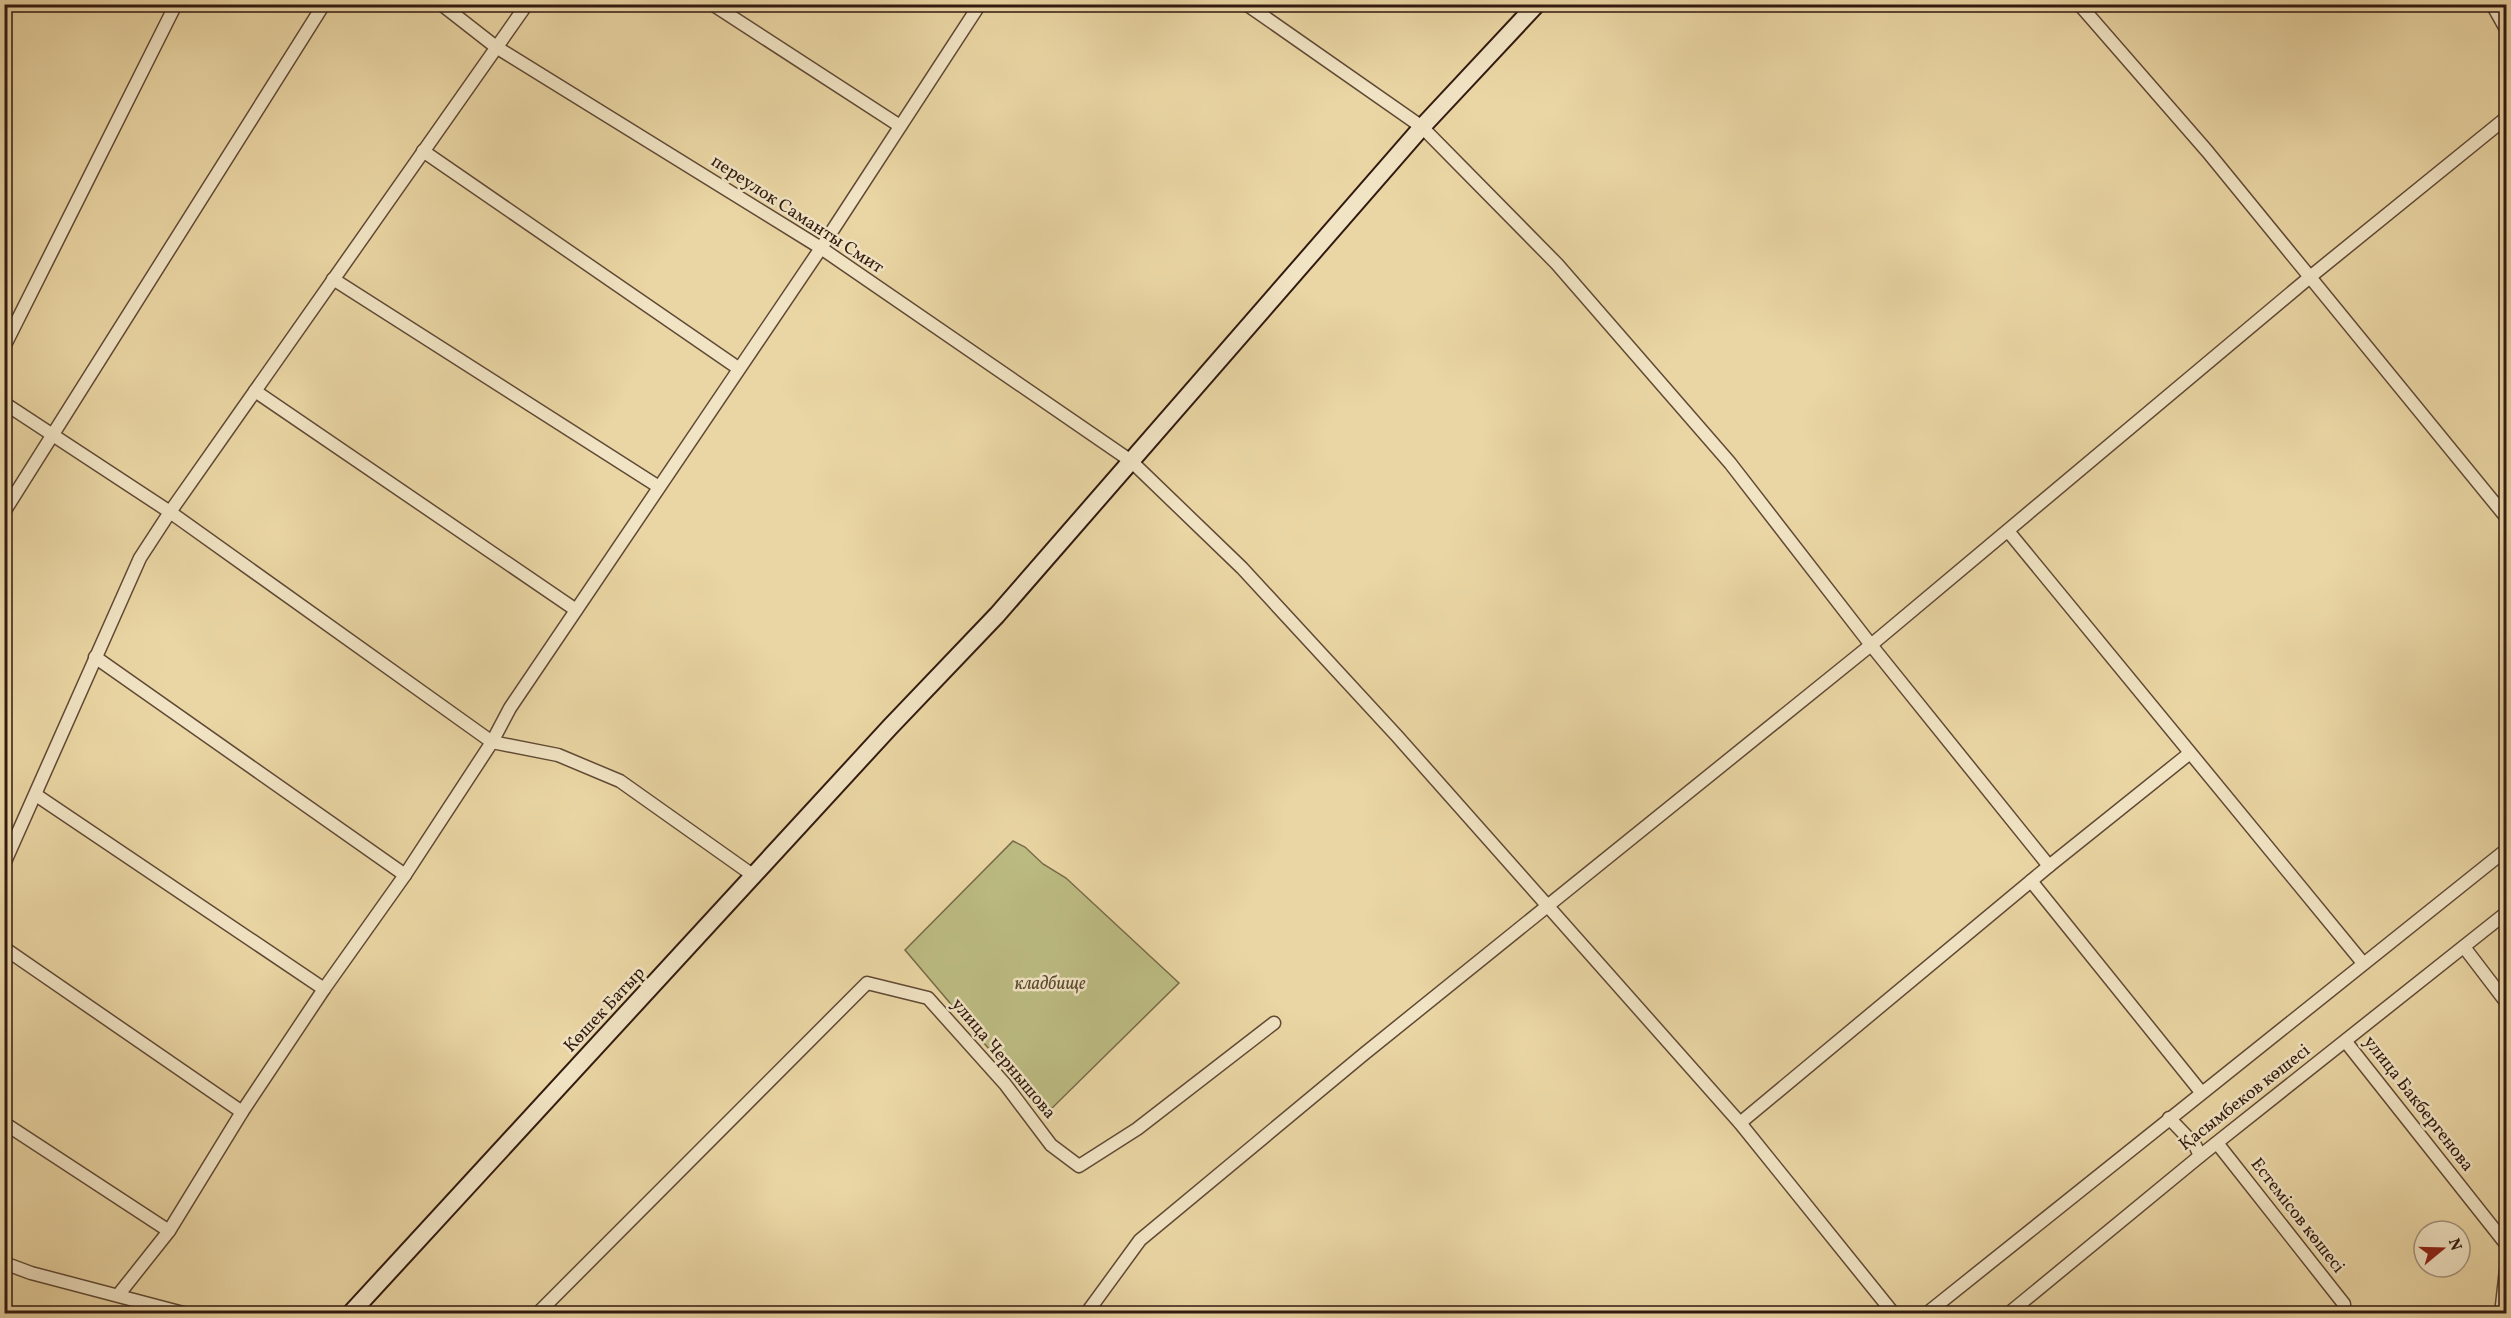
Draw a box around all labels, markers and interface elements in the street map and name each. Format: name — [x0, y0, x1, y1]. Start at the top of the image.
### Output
street label: переулок Саманты Смит — [706, 150, 888, 280]
street label: Көшек Батыр — [559, 962, 651, 1058]
park label: кладбище — [1014, 972, 1086, 997]
street label: улица Чернышова — [945, 993, 1061, 1125]
street label: улица Бакбергенова — [2357, 1031, 2479, 1177]
street label: Қасымбеков көшесі — [2174, 1039, 2316, 1157]
street label: Естемісов көшесі — [2244, 1153, 2350, 1279]
north arrow — [2412, 1219, 2472, 1279]
text: N — [2442, 1236, 2467, 1254]

